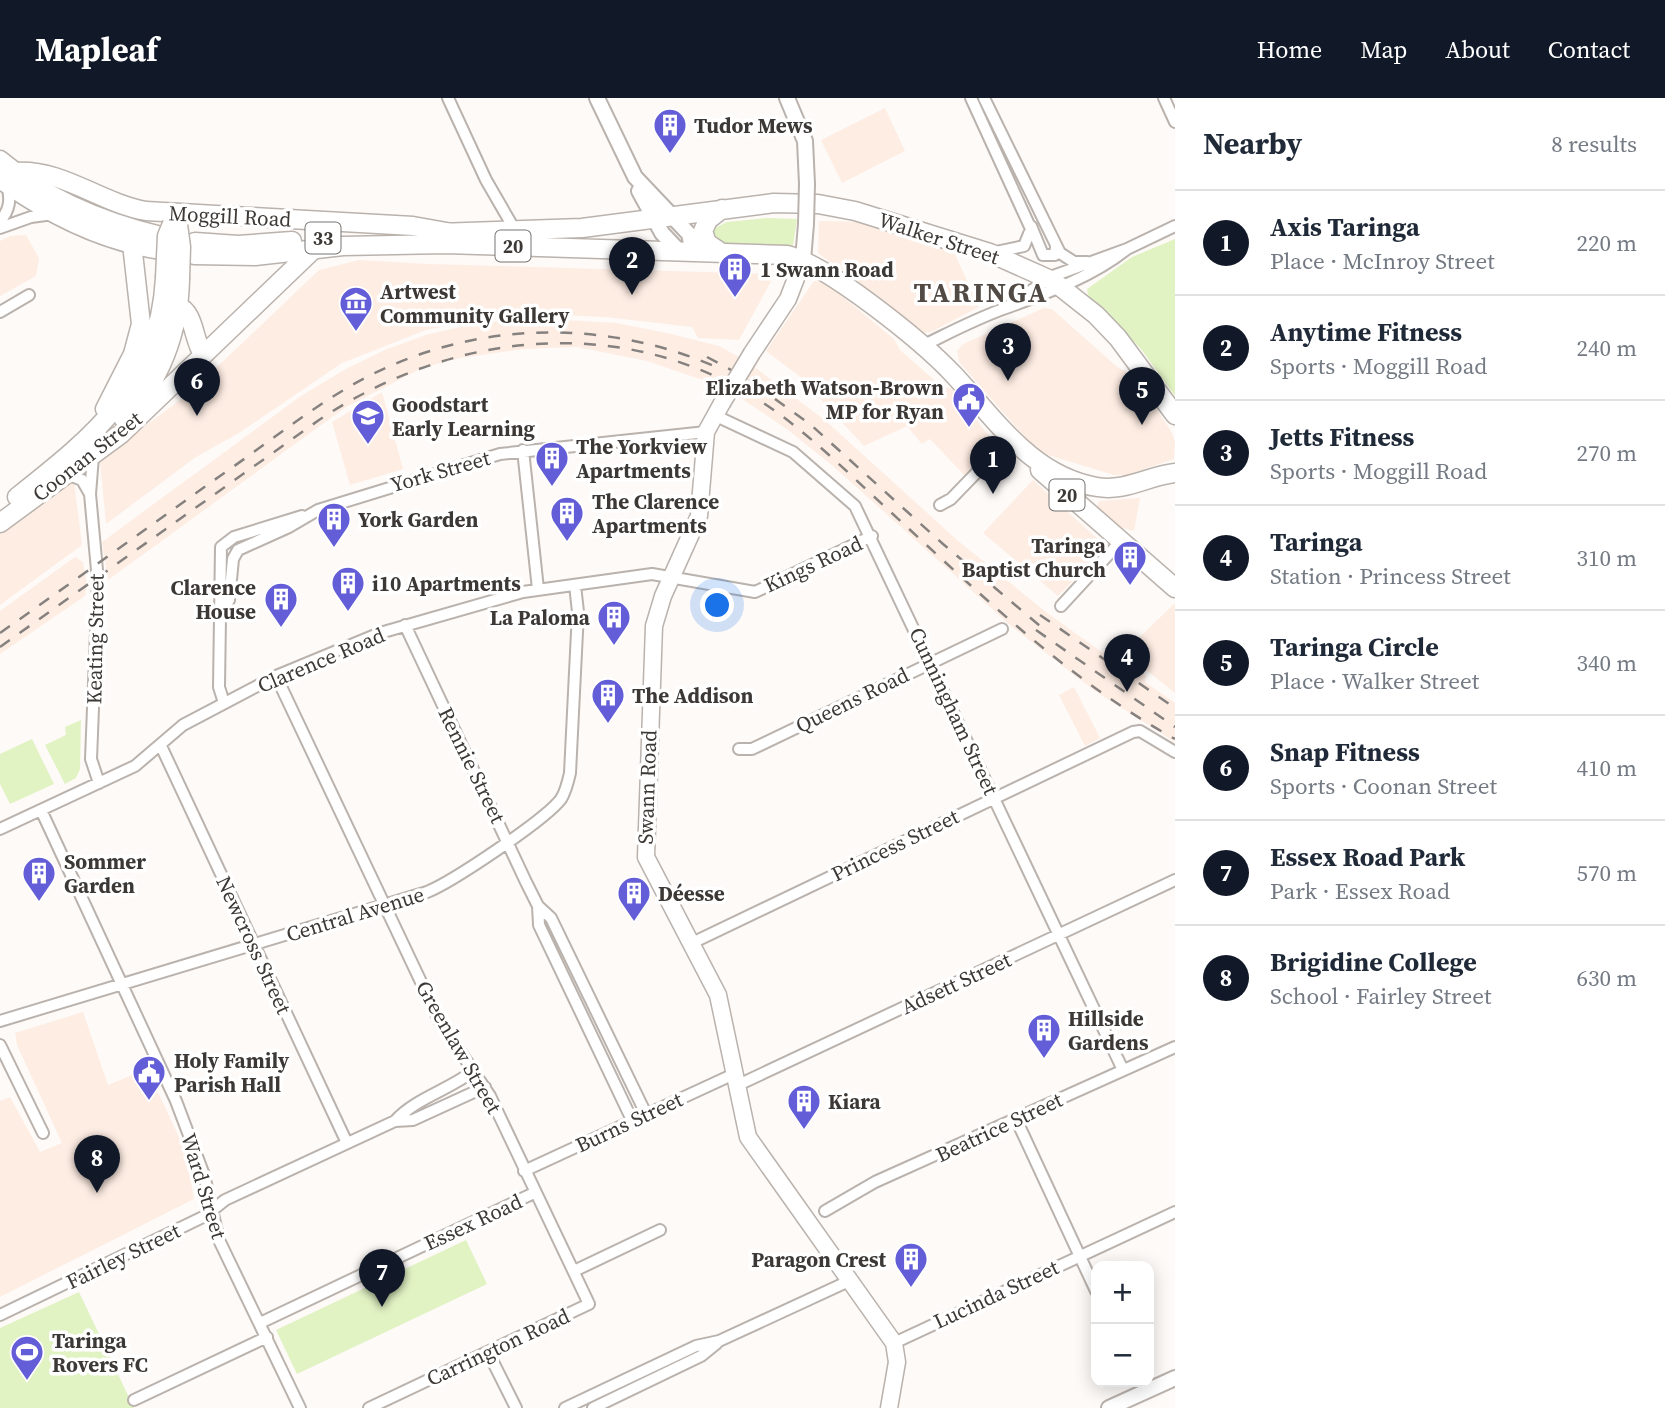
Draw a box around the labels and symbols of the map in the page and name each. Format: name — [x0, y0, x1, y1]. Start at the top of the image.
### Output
building icon: Tudor Mews — [651, 106, 689, 155]
place label: Tudor Mews — [694, 111, 813, 140]
street label: Moggill Road — [168, 198, 292, 234]
street label: Walker Street — [875, 205, 1003, 271]
road number: 33 — [306, 222, 340, 254]
road number: 20 — [496, 230, 530, 262]
pin: 2 — [609, 237, 655, 295]
building icon: 1 Swann Road — [716, 250, 754, 299]
place label: 1 Swann Road — [760, 255, 894, 284]
district label: TARINGA — [913, 273, 1049, 311]
place label: Artwest Community Gallery — [380, 277, 570, 330]
museum icon: Artwest Community Gallery — [337, 284, 375, 333]
pin: 3 — [985, 323, 1031, 381]
pin: 6 — [174, 358, 220, 416]
pin: 5 — [1119, 367, 1165, 425]
place label: Elizabeth Watson-Brown MP for Ryan — [705, 373, 944, 426]
public building icon: Elizabeth Watson-Brown MP for Ryan — [950, 380, 988, 429]
place label: Goodstart Early Learning — [392, 390, 536, 443]
school or university icon: Goodstart Early Learning — [349, 397, 387, 446]
street label: Coonan Street — [26, 404, 148, 508]
place label: The Yorkview Apartments — [576, 432, 708, 485]
pin: 1 — [970, 436, 1016, 494]
building icon: The Yorkview Apartments — [533, 439, 571, 488]
street label: York Street — [387, 443, 493, 499]
road number: 20 — [1050, 480, 1084, 510]
place label: The Clarence Apartments — [592, 487, 719, 540]
building icon: The Clarence Apartments — [548, 494, 586, 543]
building icon: York Garden — [315, 500, 353, 549]
place label: York Garden — [358, 505, 479, 534]
street label: Kings Road — [759, 529, 867, 599]
place label: Taringa Baptist Church — [962, 531, 1107, 584]
building icon: Taringa Baptist Church — [1111, 538, 1149, 587]
building icon: i10 Apartments — [329, 564, 367, 613]
place label: i10 Apartments — [372, 569, 521, 598]
street label: Keating Street — [79, 573, 111, 705]
place label: Clarence House — [170, 573, 256, 626]
building icon: Clarence House — [262, 580, 300, 629]
your location — [700, 588, 734, 622]
building icon: La Paloma — [595, 598, 633, 647]
place label: La Paloma — [490, 603, 591, 632]
street label: Clarence Road — [253, 620, 389, 700]
street label: Cunningham Street — [902, 623, 1006, 800]
pin: 4 — [1104, 634, 1150, 692]
street label: Queens Road — [791, 660, 914, 740]
building icon: The Addison — [589, 676, 627, 725]
place label: The Addison — [632, 681, 753, 710]
street label: Rennie Street — [431, 702, 513, 828]
street label: Swann Road — [631, 729, 663, 845]
street label: Princess Street — [826, 802, 964, 888]
place label: Sommer Garden — [64, 847, 146, 900]
building icon: Sommer Garden — [20, 854, 58, 903]
street label: Newcross Street — [209, 871, 299, 1019]
building icon: Déesse — [615, 874, 653, 923]
street label: Central Avenue — [282, 879, 428, 949]
place label: Déesse — [658, 879, 725, 908]
street label: Adsett Street — [896, 945, 1016, 1021]
street label: Greenlaw Street — [409, 975, 509, 1119]
place label: Hillside Gardens — [1068, 1004, 1149, 1057]
building icon: Hillside Gardens — [1025, 1011, 1063, 1060]
place label: Holy Family Parish Hall — [174, 1046, 290, 1099]
public building icon: Holy Family Parish Hall — [130, 1053, 168, 1102]
building icon: Kiara — [785, 1082, 823, 1131]
street label: Burns Street — [571, 1084, 687, 1159]
street label: Beatrice Street — [931, 1085, 1067, 1169]
place label: Kiara — [828, 1087, 882, 1116]
street label: Ward Street — [174, 1130, 234, 1243]
pin: 8 — [74, 1135, 120, 1193]
street label: Essex Road — [419, 1187, 527, 1257]
street label: Fairley Street — [61, 1216, 185, 1296]
building icon: Paragon Crest — [892, 1240, 930, 1289]
place label: Paragon Crest — [751, 1245, 886, 1274]
pin: 7 — [359, 1249, 405, 1307]
street label: Lucinda Street — [929, 1252, 1063, 1336]
street label: Carrington Road — [422, 1301, 574, 1393]
place label: Taringa Rovers FC — [52, 1326, 148, 1379]
sports icon: Taringa Rovers FC — [8, 1333, 46, 1382]

